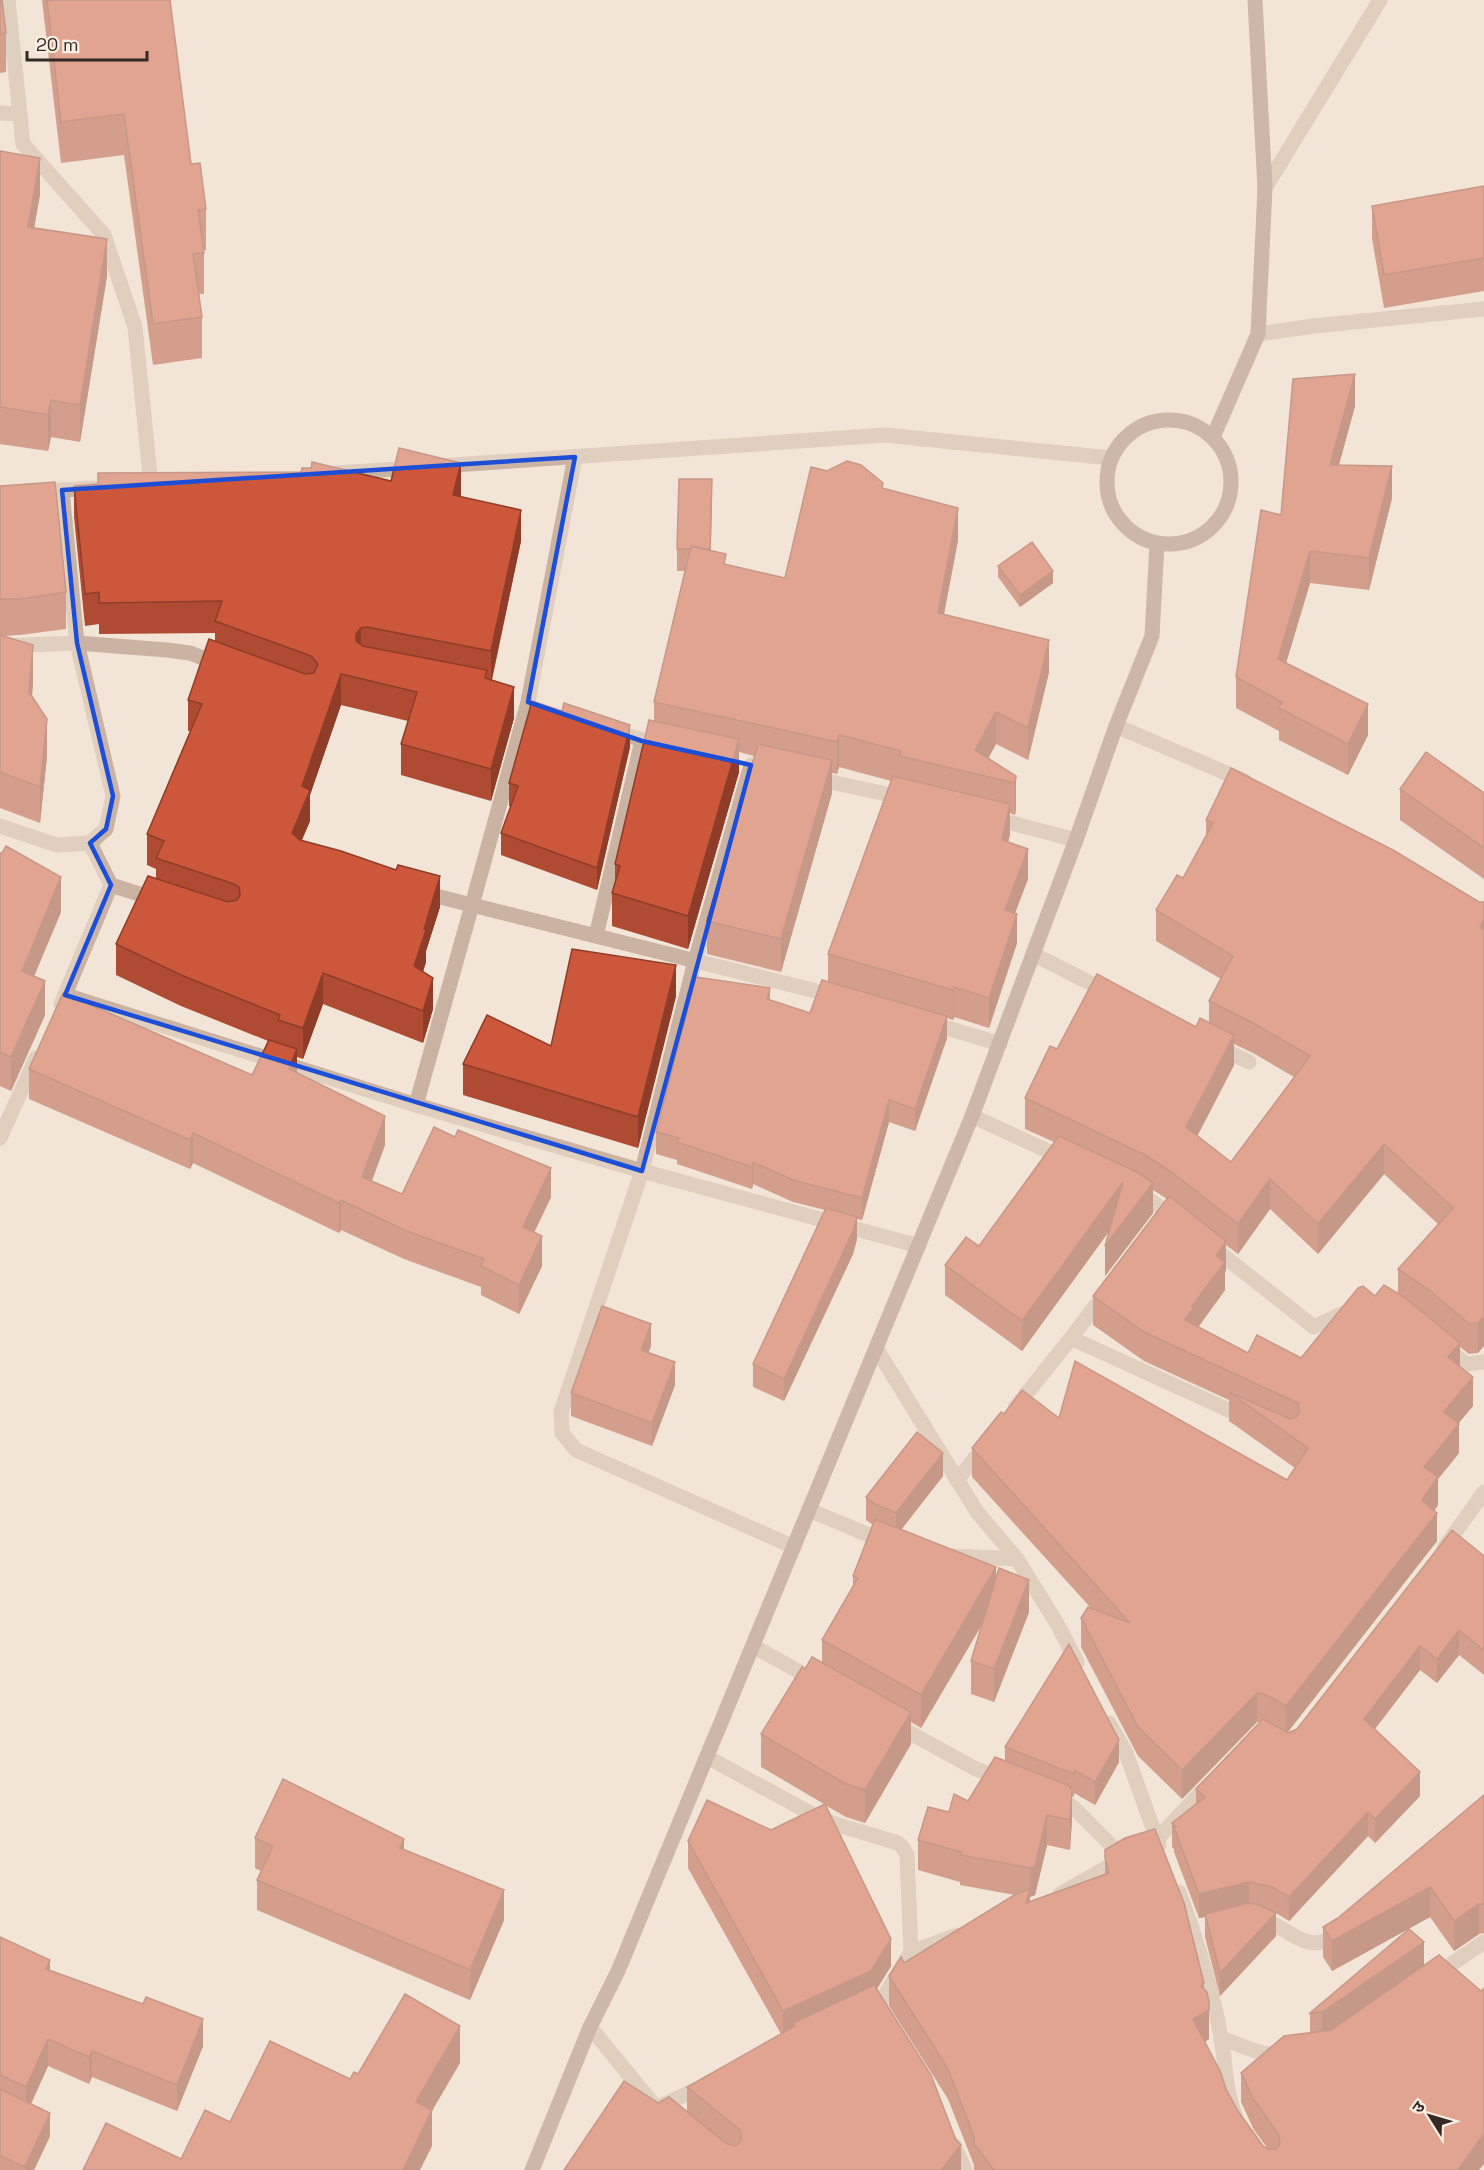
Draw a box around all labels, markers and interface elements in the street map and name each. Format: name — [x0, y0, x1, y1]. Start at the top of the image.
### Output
scale bar — [27, 24, 147, 62]
text: 20 m — [36, 33, 79, 56]
north arrow — [1400, 2086, 1460, 2146]
text: उ — [1407, 2097, 1430, 2117]

